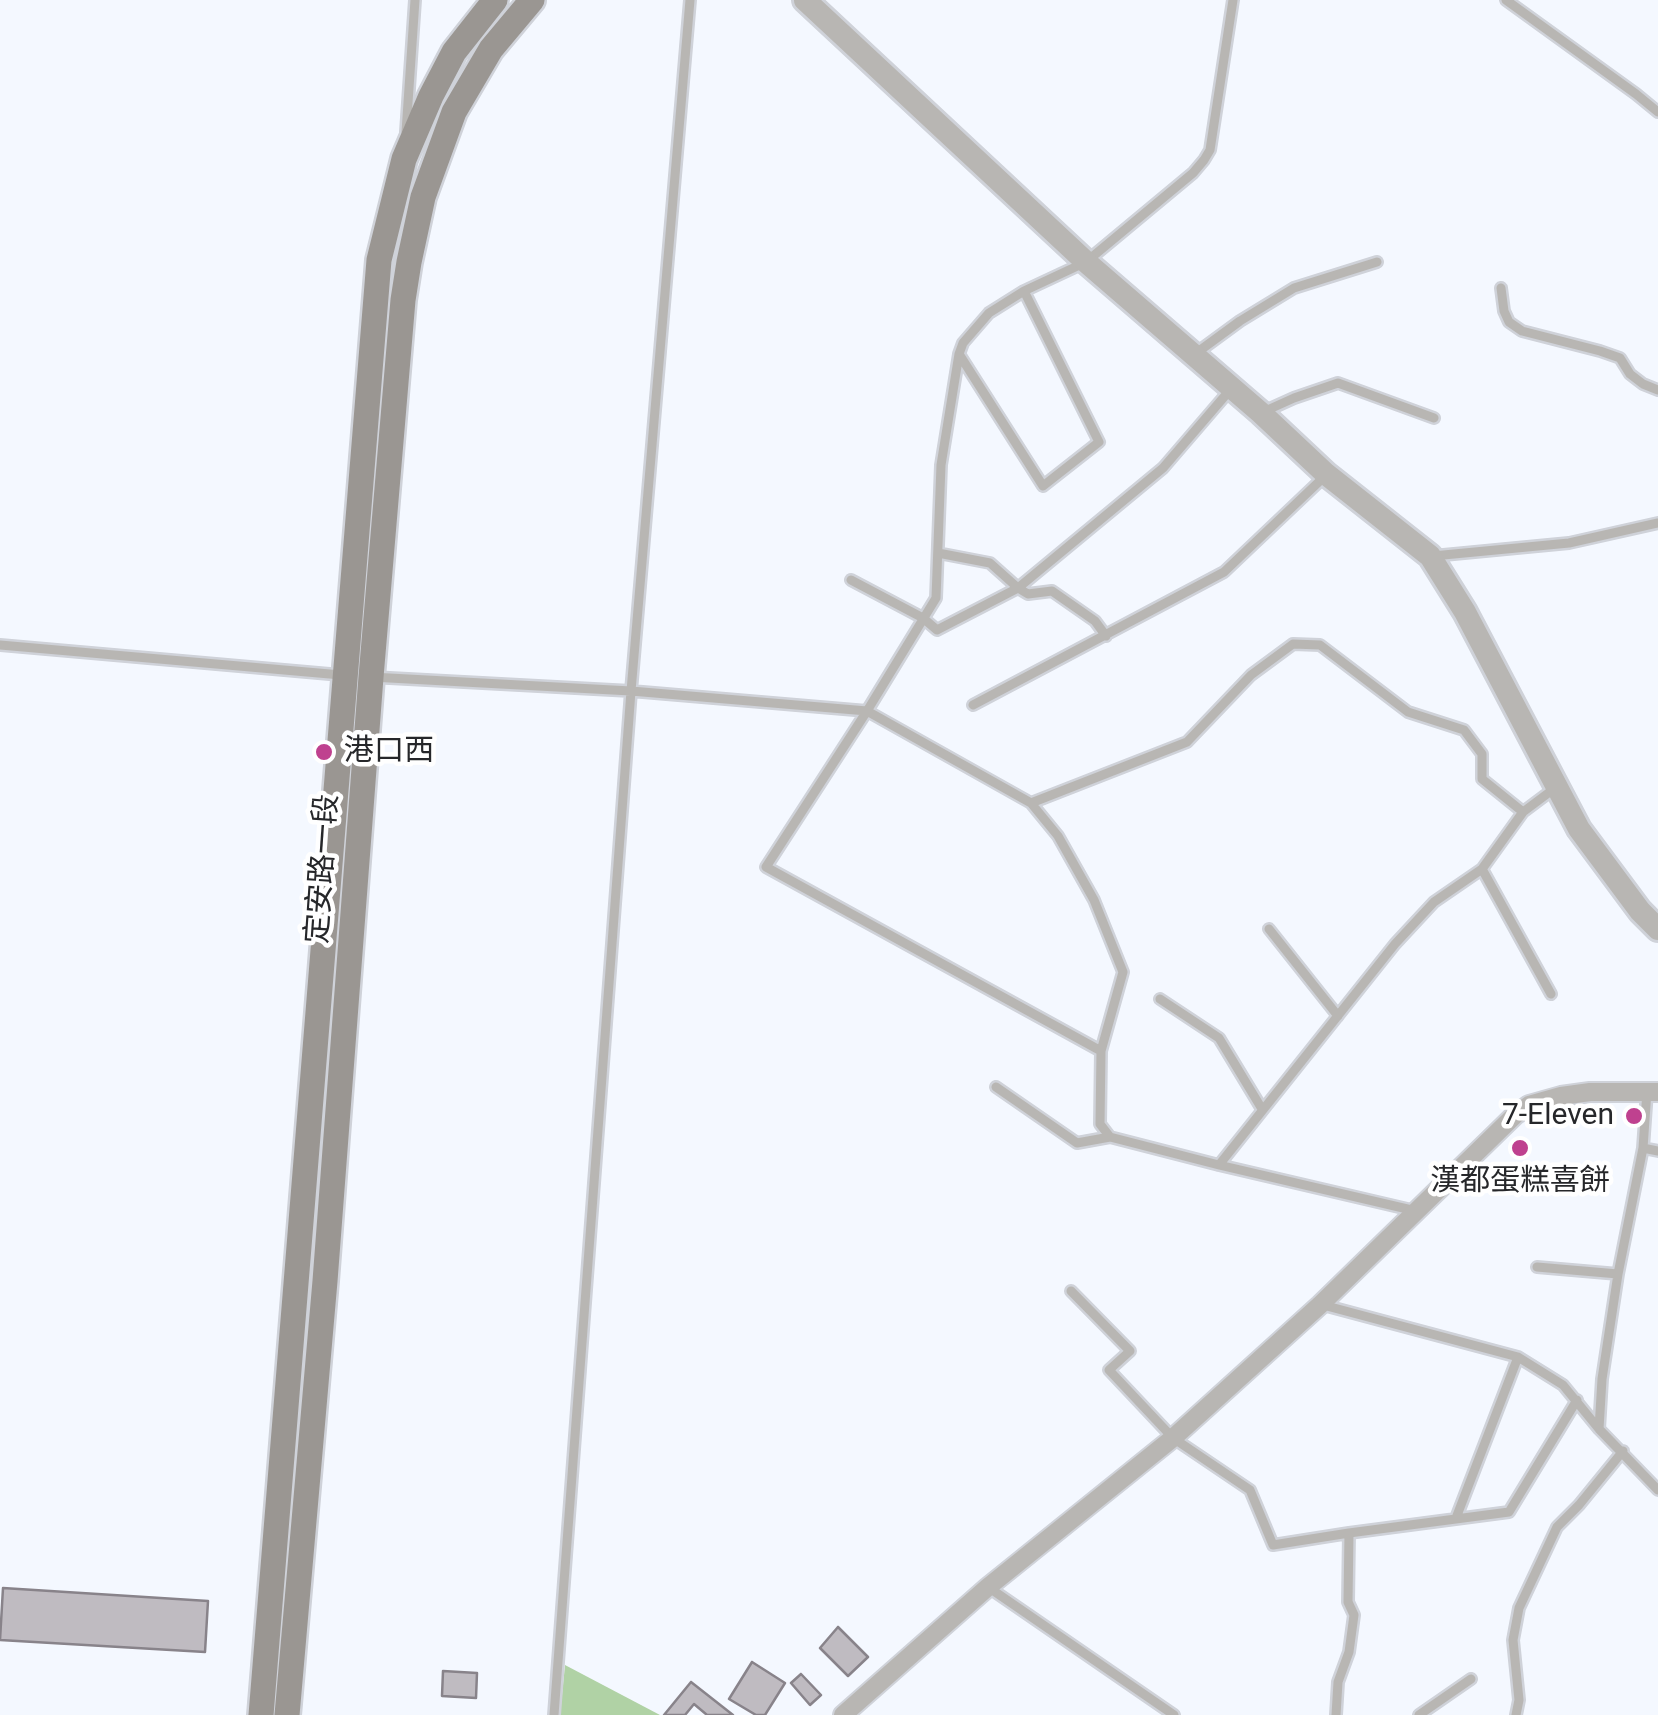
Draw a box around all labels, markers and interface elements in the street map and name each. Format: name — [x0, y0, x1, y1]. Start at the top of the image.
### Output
place label: 港口西 — [344, 734, 434, 770]
marker: 港口西 — [313, 741, 335, 763]
street label: 定安路一段 — [301, 793, 347, 945]
place label: 7-Eleven — [1502, 1098, 1614, 1134]
marker: 7-Eleven — [1623, 1105, 1645, 1127]
marker: 漢都蛋糕喜餅 — [1509, 1137, 1531, 1159]
place label: 漢都蛋糕喜餅 — [1430, 1164, 1610, 1200]

